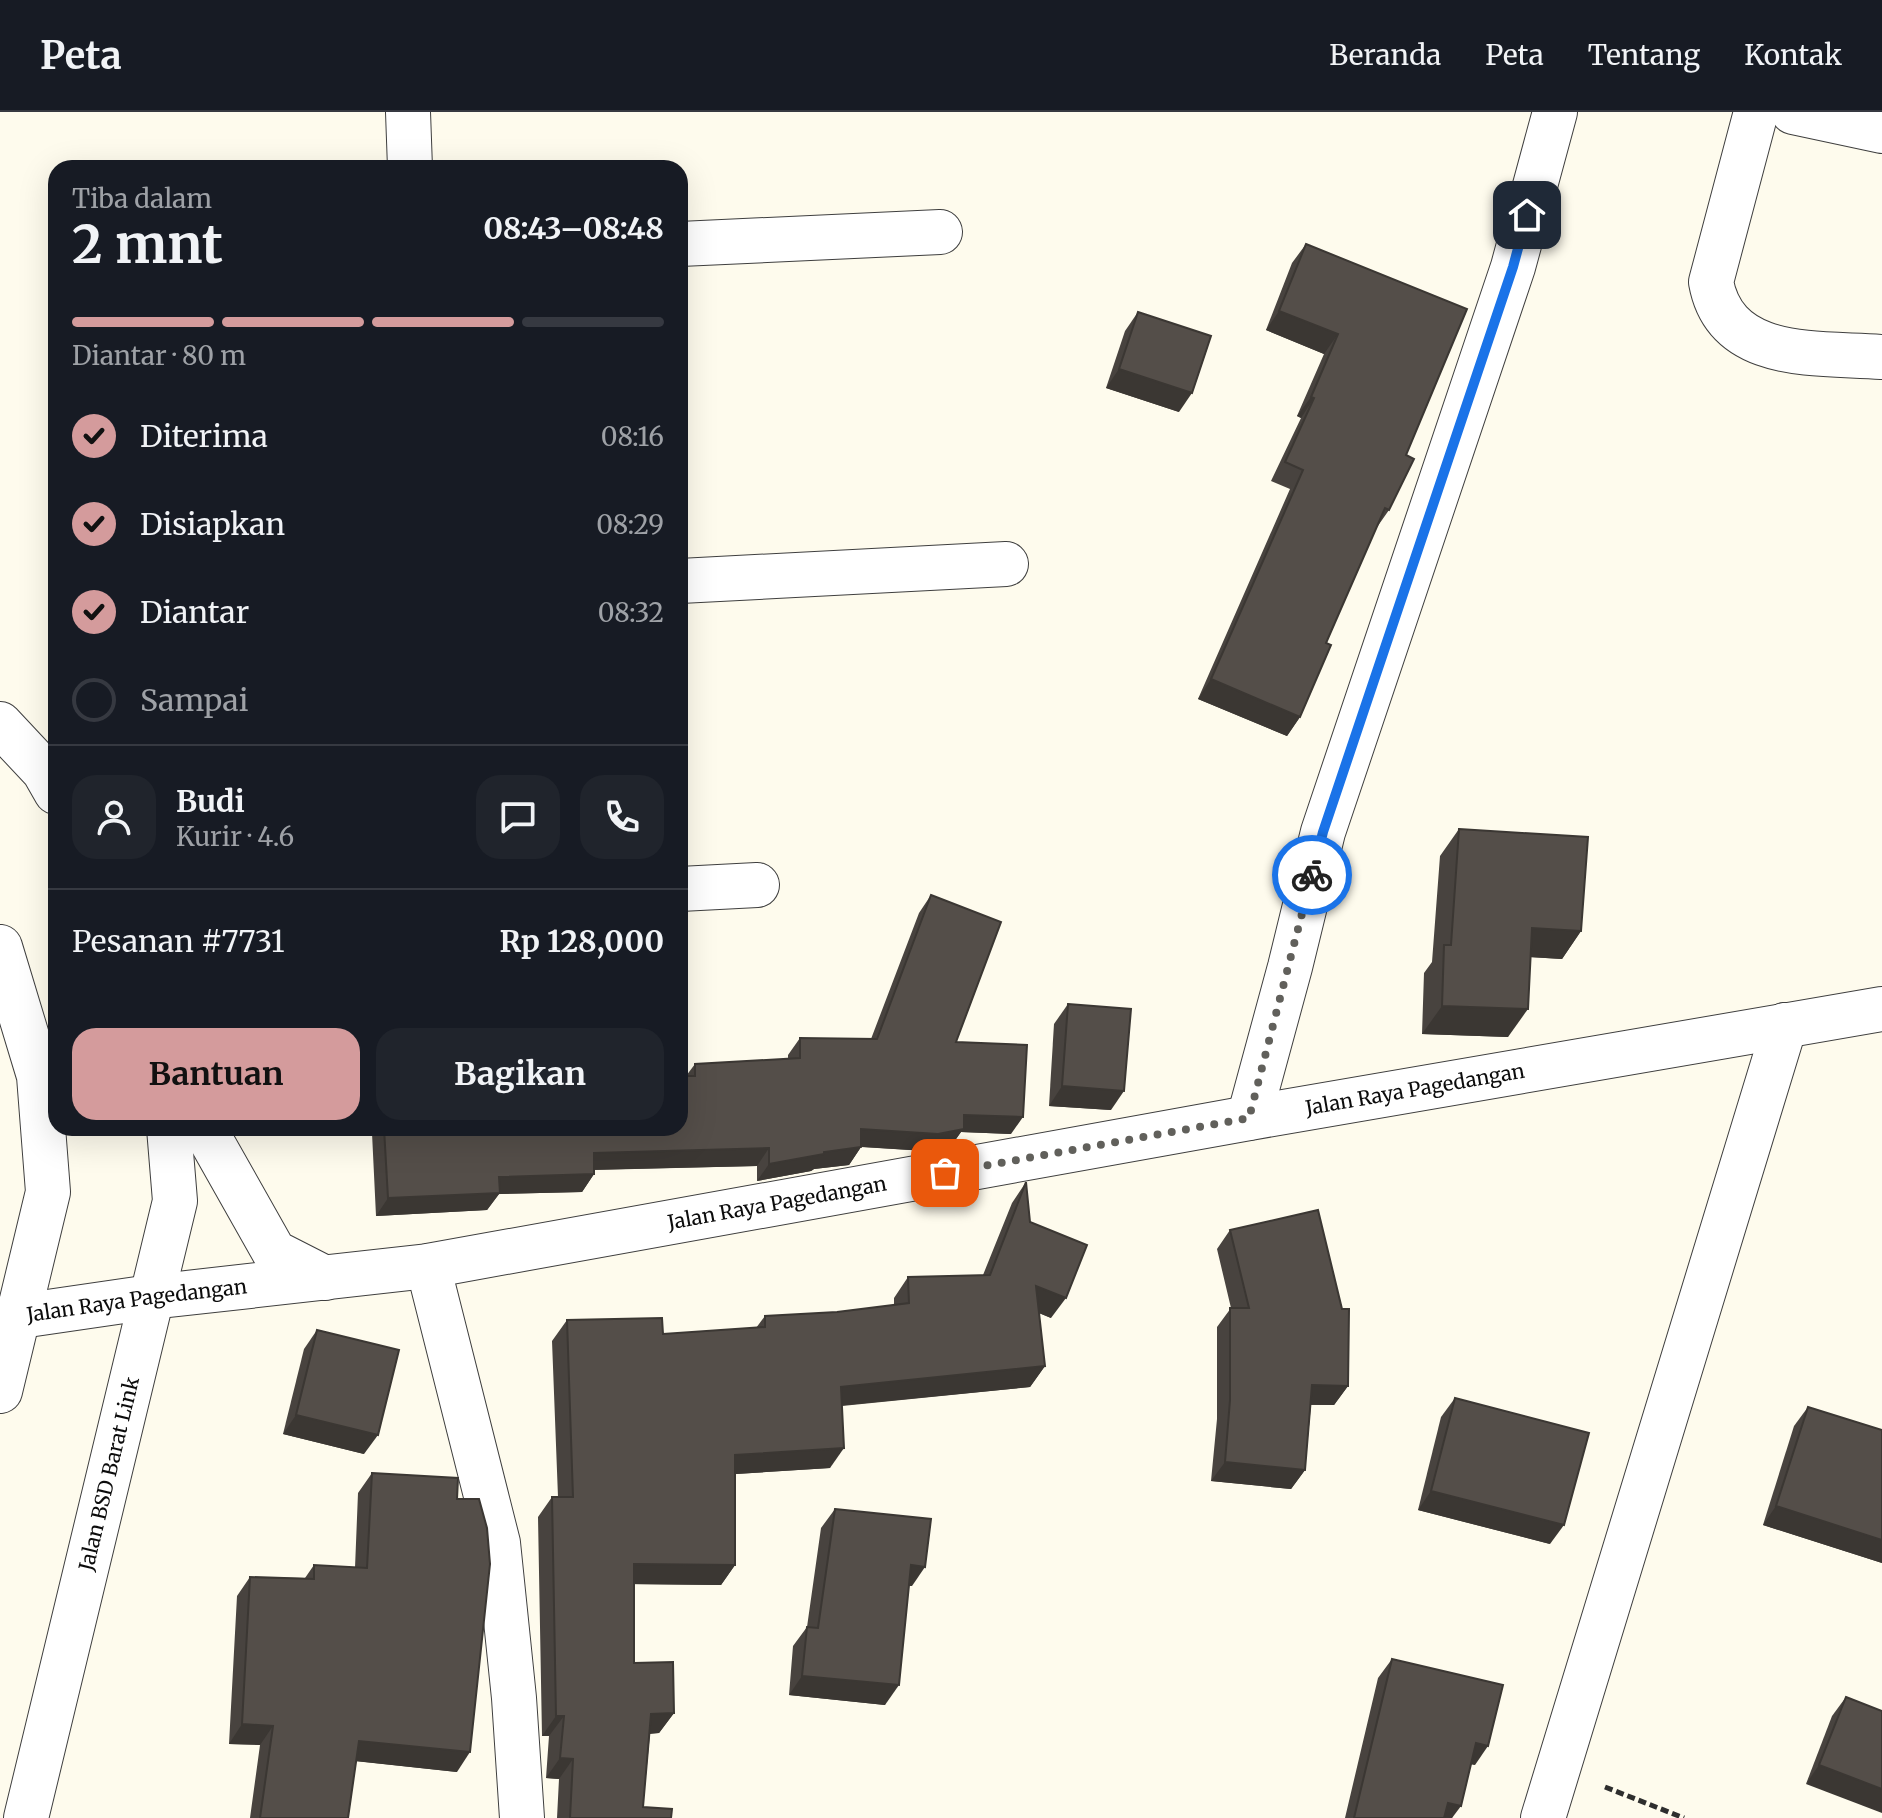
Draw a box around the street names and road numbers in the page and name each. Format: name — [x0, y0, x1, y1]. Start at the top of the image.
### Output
street label: Jalan Raya Pagedangan — [1302, 1058, 1526, 1120]
street label: Jalan Raya Pagedangan — [665, 1171, 888, 1235]
street label: Jalan Raya Pagedangan — [24, 1273, 248, 1327]
street label: Jalan BSD Barat Link — [73, 1374, 144, 1574]

